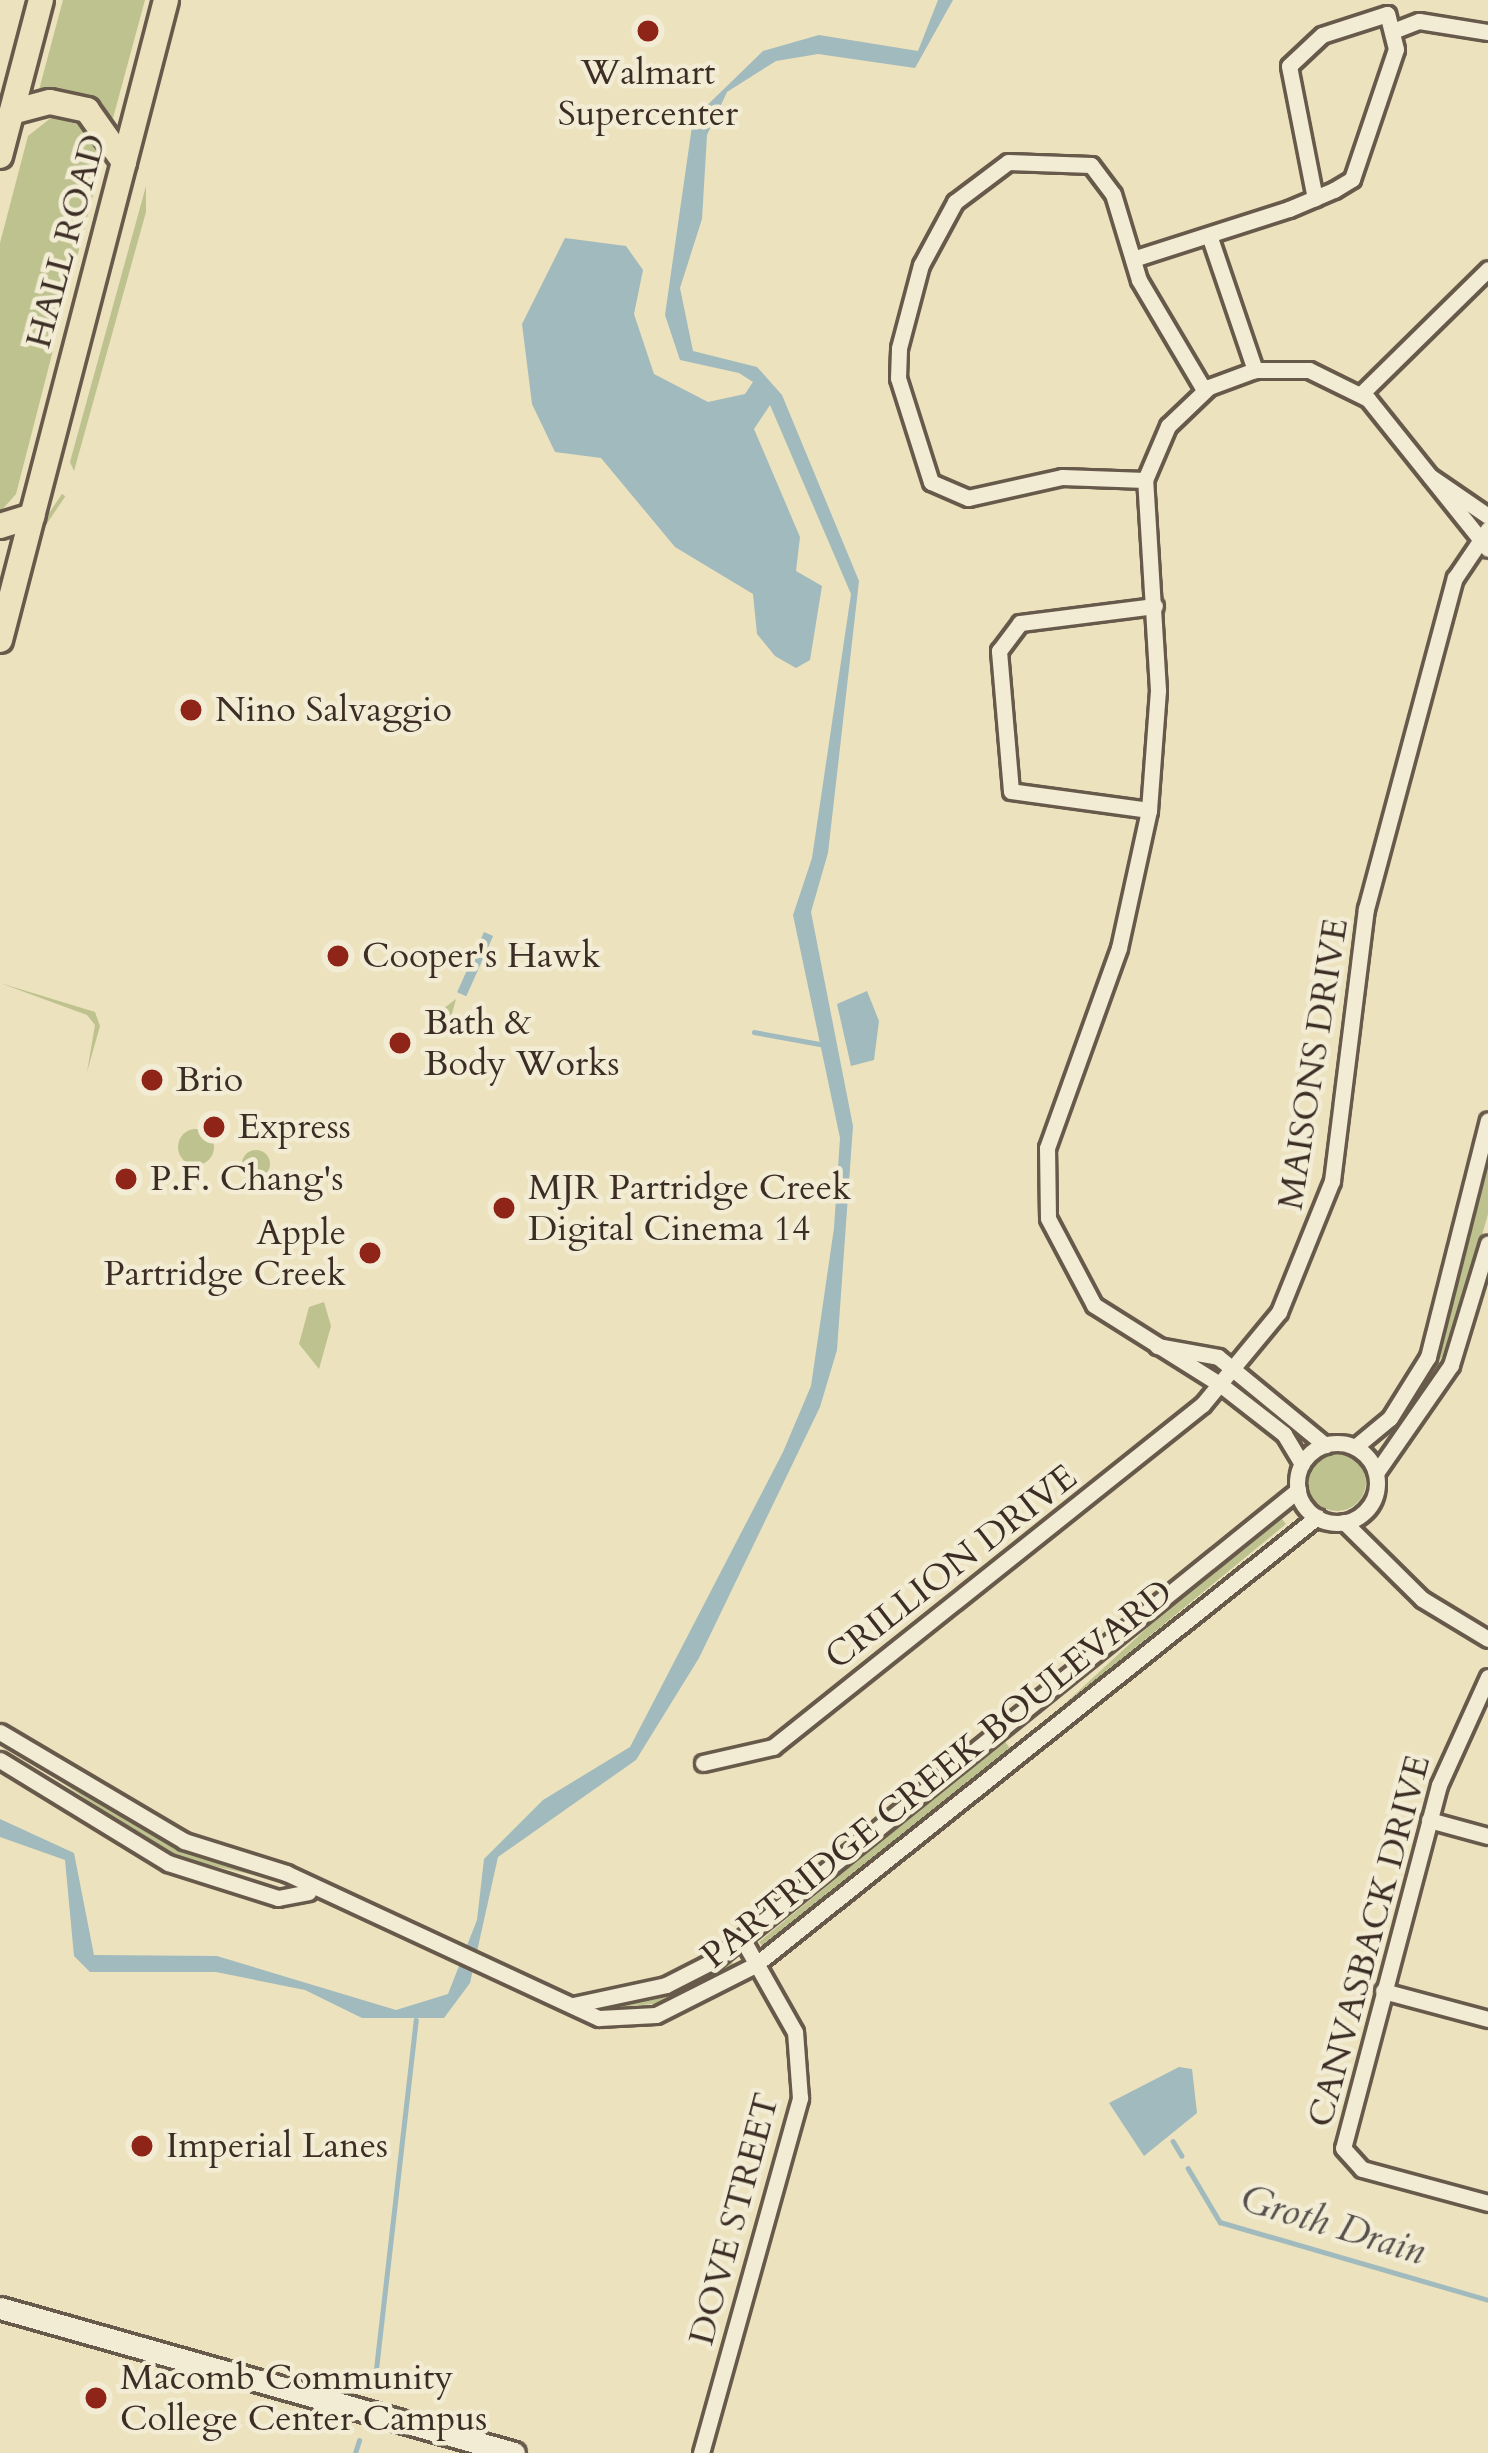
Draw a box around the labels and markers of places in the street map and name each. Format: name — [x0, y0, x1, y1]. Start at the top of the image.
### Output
marker: Walmart Supercenter — [635, 18, 661, 44]
place label: Walmart Supercenter — [558, 50, 738, 135]
place label: Nino Salvaggio — [215, 688, 452, 732]
marker: Nino Salvaggio — [178, 697, 204, 723]
place label: Cooper's Hawk — [362, 934, 601, 978]
marker: Cooper's Hawk — [325, 943, 351, 969]
place label: Bath & Body Works — [424, 1000, 619, 1085]
marker: Bath & Body Works — [387, 1030, 413, 1056]
place label: Brio — [176, 1058, 243, 1102]
marker: Brio — [139, 1067, 165, 1093]
place label: Express — [238, 1105, 351, 1149]
marker: Express — [201, 1114, 227, 1140]
place label: P.F. Chang's — [150, 1157, 343, 1201]
place label: MJR Partridge Creek Digital Cinema 14 — [528, 1165, 851, 1250]
marker: P.F. Chang's — [113, 1166, 139, 1192]
marker: MJR Partridge Creek Digital Cinema 14 — [491, 1195, 517, 1221]
place label: Apple Partridge Creek — [103, 1210, 346, 1295]
marker: Apple Partridge Creek — [357, 1240, 383, 1266]
place label: Imperial Lanes — [166, 2124, 388, 2168]
marker: Imperial Lanes — [129, 2133, 155, 2159]
place label: Macomb Community College Center Campus — [120, 2355, 487, 2440]
marker: Macomb Community College Center Campus — [83, 2385, 109, 2411]

